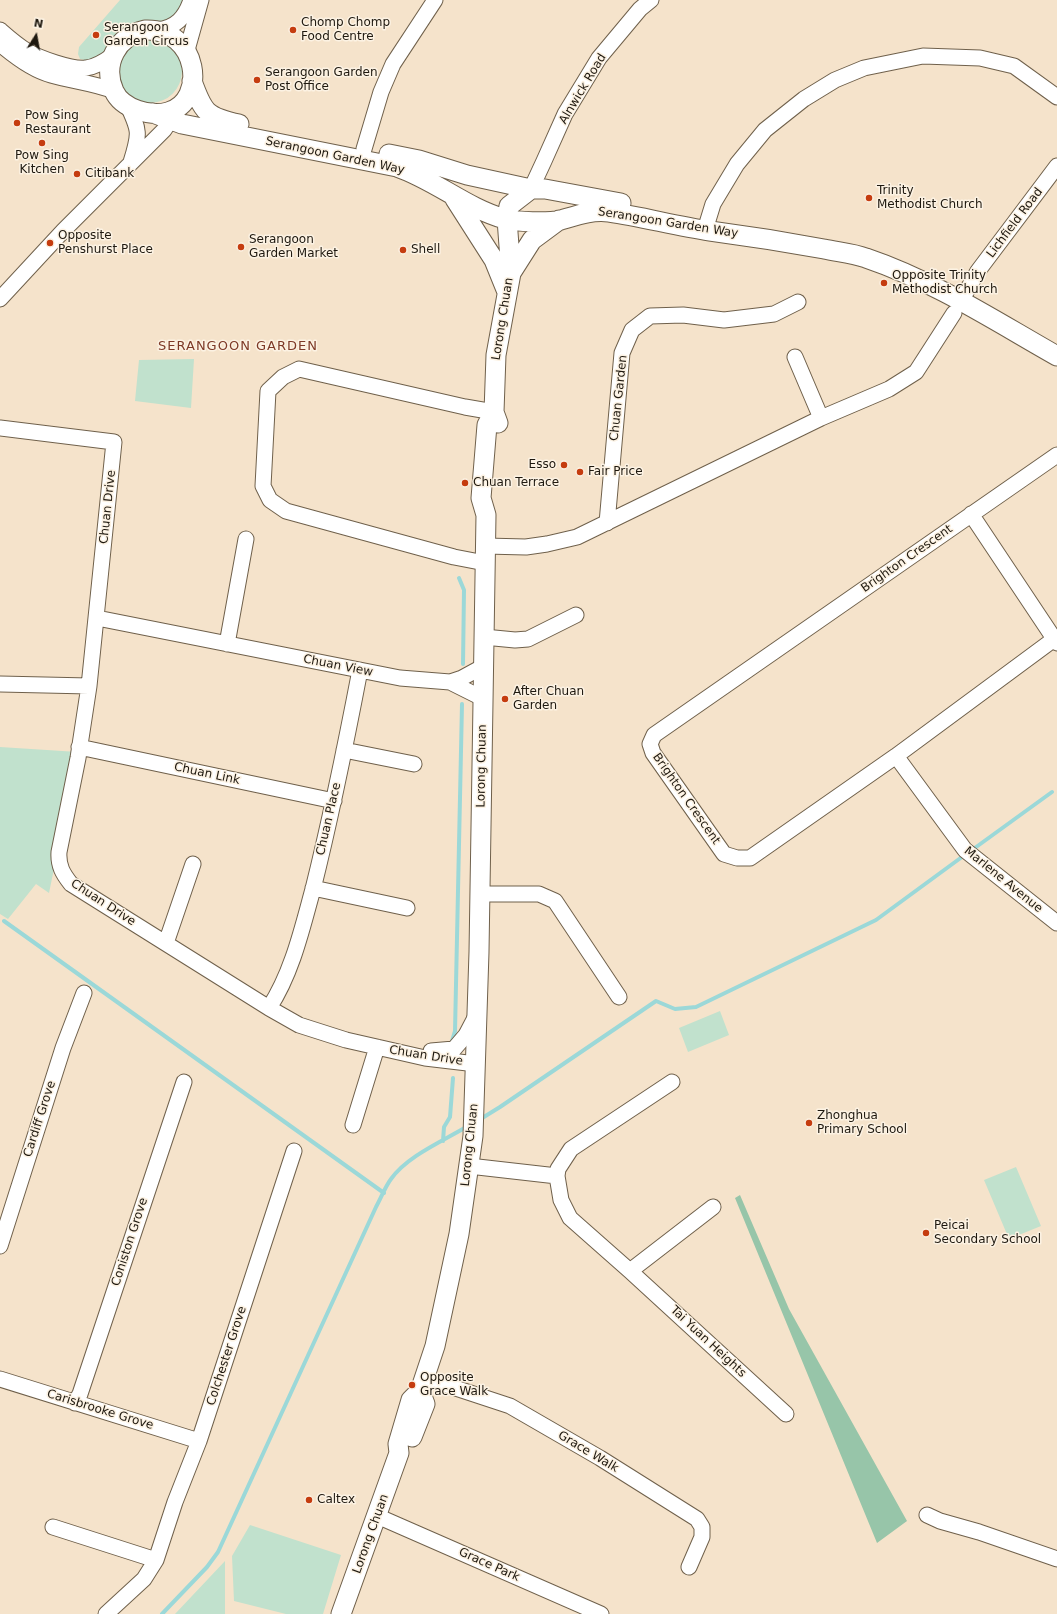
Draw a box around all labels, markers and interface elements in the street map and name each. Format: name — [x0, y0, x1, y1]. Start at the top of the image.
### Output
north arrow — [16, 16, 56, 56]
text: N — [33, 16, 44, 31]
place label: Chomp Chomp Food Centre — [301, 16, 390, 44]
place label: Serangoon Garden Circus — [104, 21, 189, 49]
marker: Chomp Chomp Food Centre — [288, 25, 298, 35]
marker: Serangoon Garden Circus — [91, 30, 101, 40]
street label: Alnwick Road — [556, 51, 610, 127]
place label: Serangoon Garden Post Office — [265, 66, 378, 94]
marker: Serangoon Garden Post Office — [252, 75, 262, 85]
place label: Pow Sing Restaurant — [25, 109, 91, 137]
marker: Pow Sing Restaurant — [12, 118, 22, 128]
street label: Serangoon Garden Way — [264, 134, 406, 178]
marker: Pow Sing Kitchen — [37, 138, 47, 148]
place label: Pow Sing Kitchen — [15, 149, 69, 177]
place label: Citibank — [85, 167, 134, 181]
marker: Citibank — [72, 169, 82, 179]
place label: Trinity Methodist Church — [877, 184, 983, 212]
street label: Lichfield Road — [984, 185, 1046, 261]
marker: Trinity Methodist Church — [864, 193, 874, 203]
street label: Serangoon Garden Way — [597, 205, 739, 241]
place label: Opposite Penshurst Place — [58, 229, 153, 257]
place label: Serangoon Garden Market — [249, 233, 338, 261]
marker: Opposite Penshurst Place — [45, 238, 55, 248]
marker: Serangoon Garden Market — [236, 242, 246, 252]
place label: Shell — [411, 243, 440, 257]
marker: Shell — [398, 245, 408, 255]
place label: Opposite Trinity Methodist Church — [892, 269, 998, 297]
street label: Lorong Chuan — [489, 277, 517, 361]
marker: Opposite Trinity Methodist Church — [879, 278, 889, 288]
district label: SERANGOON GARDEN — [158, 339, 318, 355]
street label: Chuan Garden — [607, 354, 631, 442]
place label: Esso — [529, 458, 556, 472]
marker: Esso — [559, 460, 569, 470]
place label: Fair Price — [588, 465, 643, 479]
marker: Fair Price — [575, 467, 585, 477]
street label: Chuan Drive — [97, 469, 119, 545]
place label: Chuan Terrace — [473, 476, 559, 490]
marker: Chuan Terrace — [460, 478, 470, 488]
street label: Brighton Crescent — [859, 522, 955, 596]
street label: Chuan View — [302, 652, 374, 680]
place label: After Chuan Garden — [513, 685, 584, 713]
marker: After Chuan Garden — [500, 694, 510, 704]
street label: Lorong Chuan — [474, 724, 490, 808]
street label: Brighton Crescent — [649, 751, 723, 847]
street label: Chuan Link — [173, 760, 241, 788]
street label: Chuan Place — [314, 781, 344, 857]
street label: Marlene Avenue — [961, 844, 1045, 916]
street label: Chuan Drive — [68, 877, 138, 929]
street label: Chuan Drive — [388, 1043, 464, 1069]
street label: Cardiff Grove — [21, 1079, 59, 1159]
street label: Lorong Chuan — [458, 1103, 482, 1187]
place label: Zhonghua Primary School — [817, 1109, 907, 1137]
marker: Zhonghua Primary School — [804, 1118, 814, 1128]
street label: Coniston Grove — [109, 1196, 151, 1288]
place label: Peicai Secondary School — [934, 1219, 1041, 1247]
marker: Peicai Secondary School — [921, 1228, 931, 1238]
street label: Tai Yuan Heights — [667, 1303, 749, 1381]
street label: Colchester Grove — [204, 1305, 250, 1407]
place label: Opposite Grace Walk — [420, 1371, 488, 1399]
marker: Opposite Grace Walk — [407, 1380, 417, 1390]
street label: Carisbrooke Grove — [45, 1387, 155, 1433]
street label: Grace Walk — [555, 1428, 621, 1476]
street label: Lorong Chuan — [350, 1492, 392, 1576]
place label: Caltex — [317, 1493, 355, 1507]
marker: Caltex — [304, 1495, 314, 1505]
street label: Grace Park — [456, 1545, 522, 1585]

